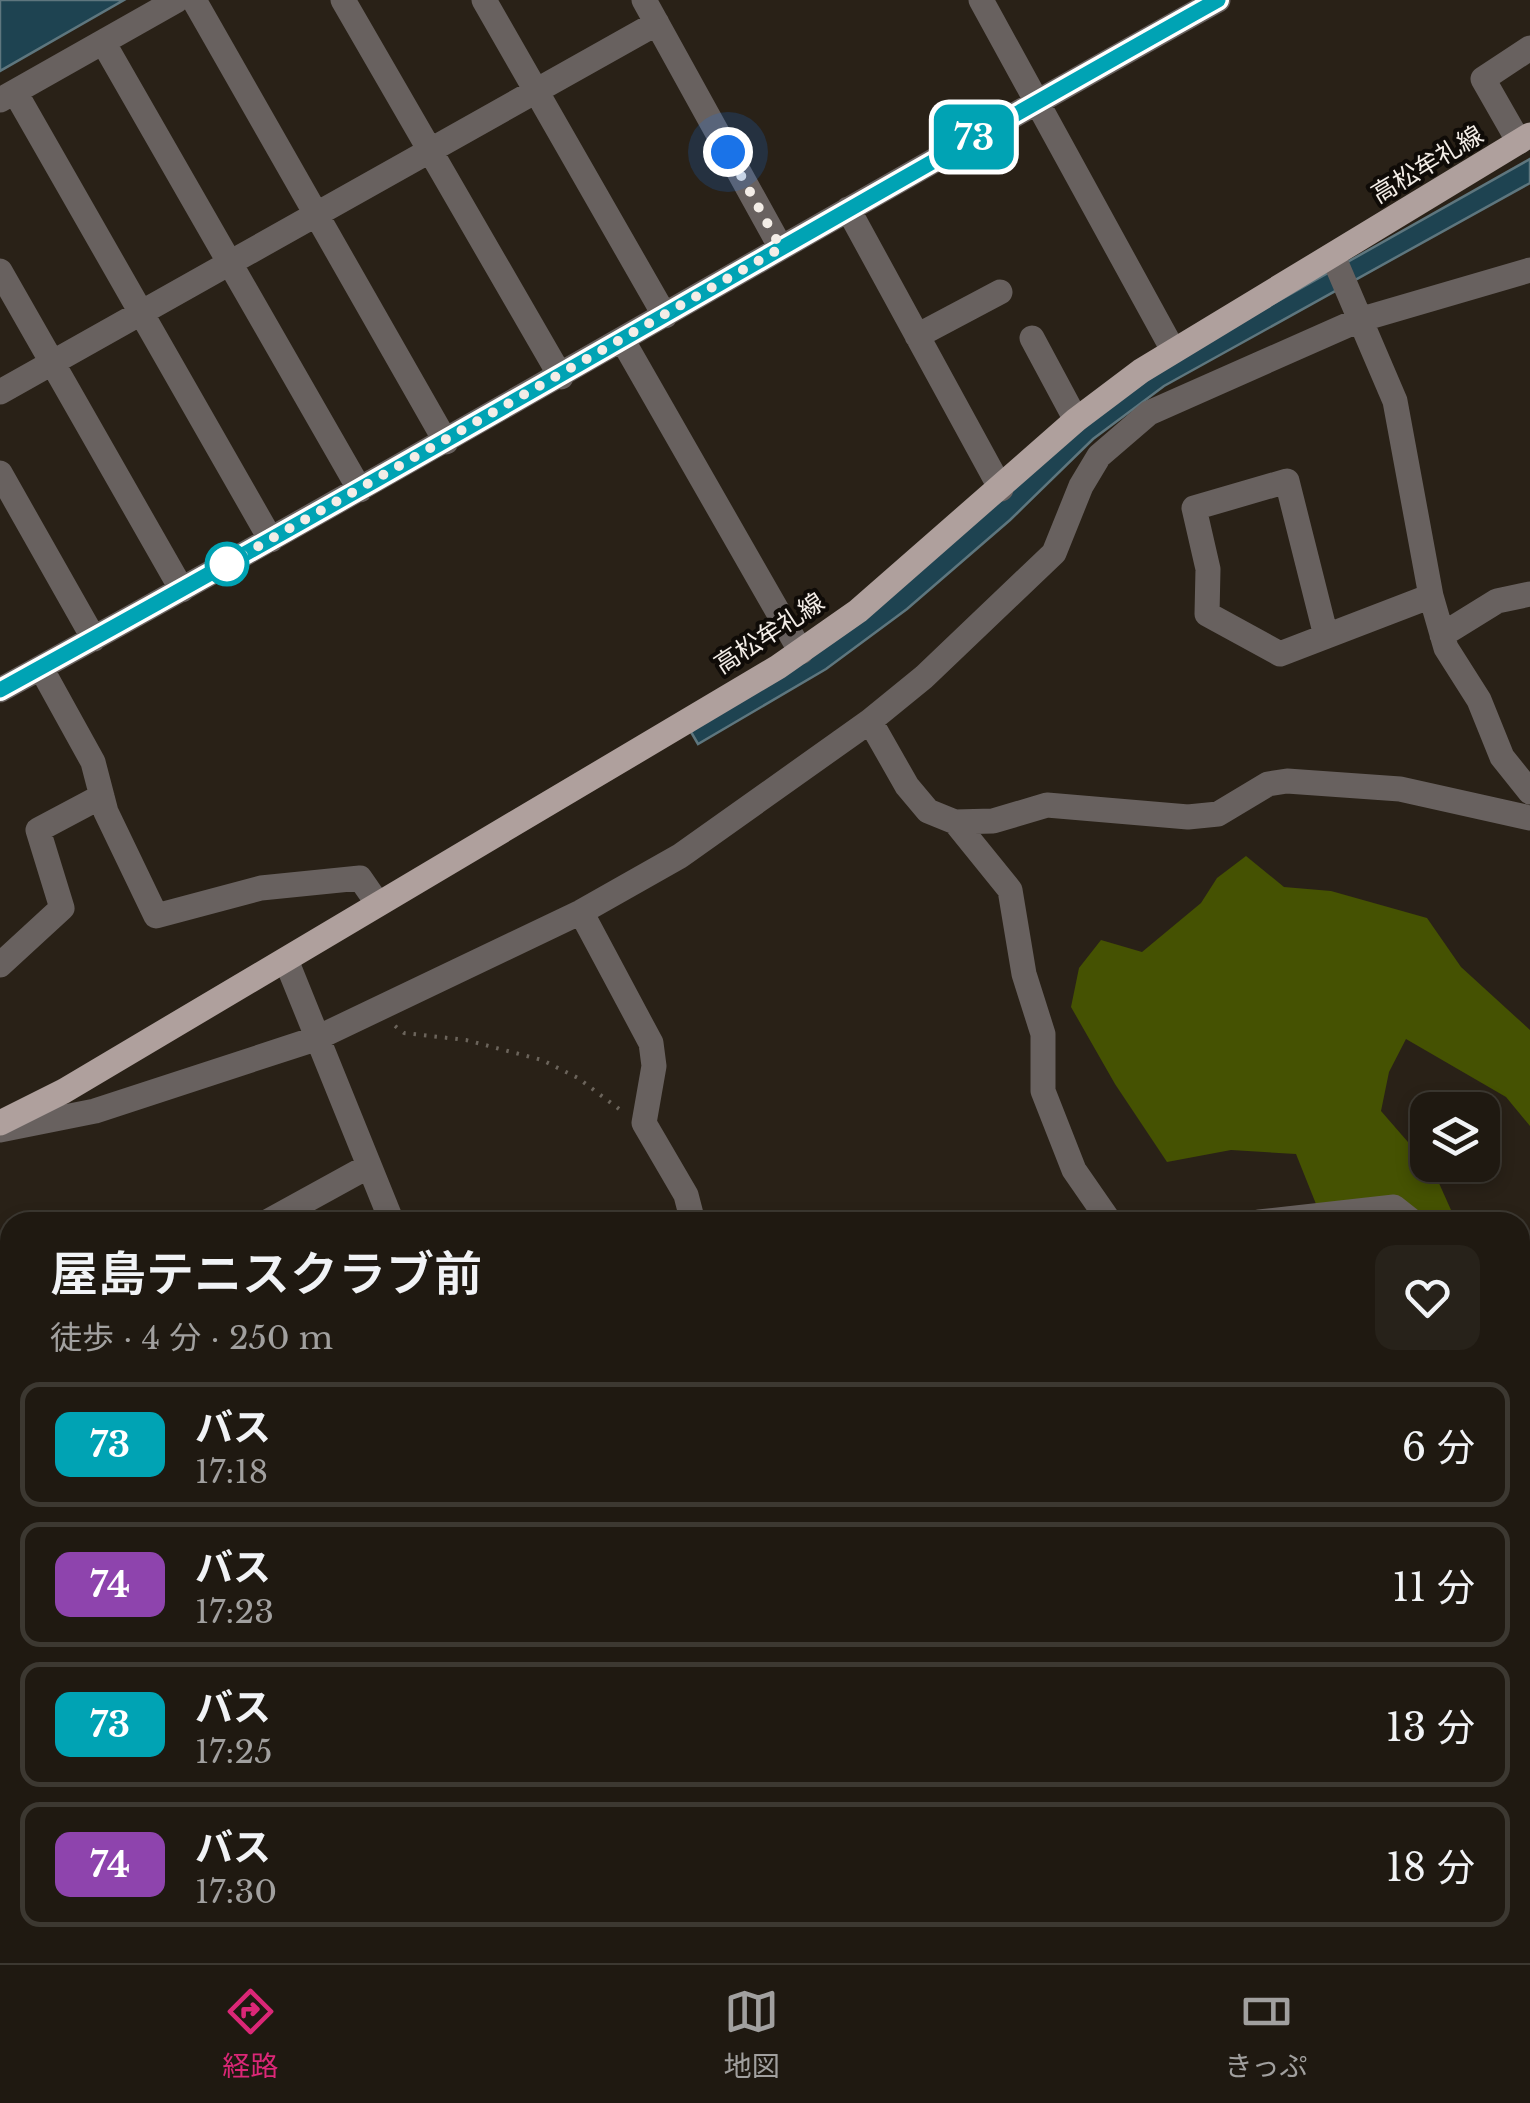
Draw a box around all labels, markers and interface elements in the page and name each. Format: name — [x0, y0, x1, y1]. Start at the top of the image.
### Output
line badge: 73 — [929, 104, 1019, 170]
text: 73 — [954, 116, 994, 159]
street label: 高松牟礼線 — [1366, 119, 1489, 210]
your location — [703, 127, 753, 177]
unlabelled marker — [206, 543, 248, 585]
street label: 高松牟礼線 — [708, 586, 830, 680]
map controls — [1410, 1092, 1500, 1182]
button: layers — [1410, 1092, 1500, 1182]
text: 屋島テニスクラブ前 — [50, 1244, 482, 1304]
button: heart — [1375, 1245, 1480, 1350]
text: 徒歩 · 4 分 · 250 m — [50, 1318, 333, 1358]
text: バス — [195, 1404, 271, 1451]
text: 73 — [90, 1423, 130, 1466]
text: 6 分 — [1402, 1424, 1475, 1471]
text: 17:18 — [195, 1452, 268, 1492]
text: バス — [195, 1544, 271, 1591]
text: 74 — [90, 1563, 130, 1606]
text: 11 分 — [1392, 1564, 1475, 1611]
text: 17:23 — [195, 1592, 274, 1632]
text: バス — [195, 1684, 271, 1731]
text: 73 — [90, 1703, 130, 1746]
text: 13 分 — [1386, 1704, 1475, 1751]
text: 17:25 — [195, 1732, 272, 1772]
text: バス — [195, 1824, 271, 1871]
text: 74 — [90, 1843, 130, 1886]
text: 18 分 — [1386, 1844, 1475, 1891]
text: 17:30 — [195, 1872, 277, 1912]
tab: 経路 — [223, 1984, 279, 2084]
tab: 地図 — [724, 1984, 780, 2084]
tab: きっぷ — [1225, 1984, 1307, 2084]

